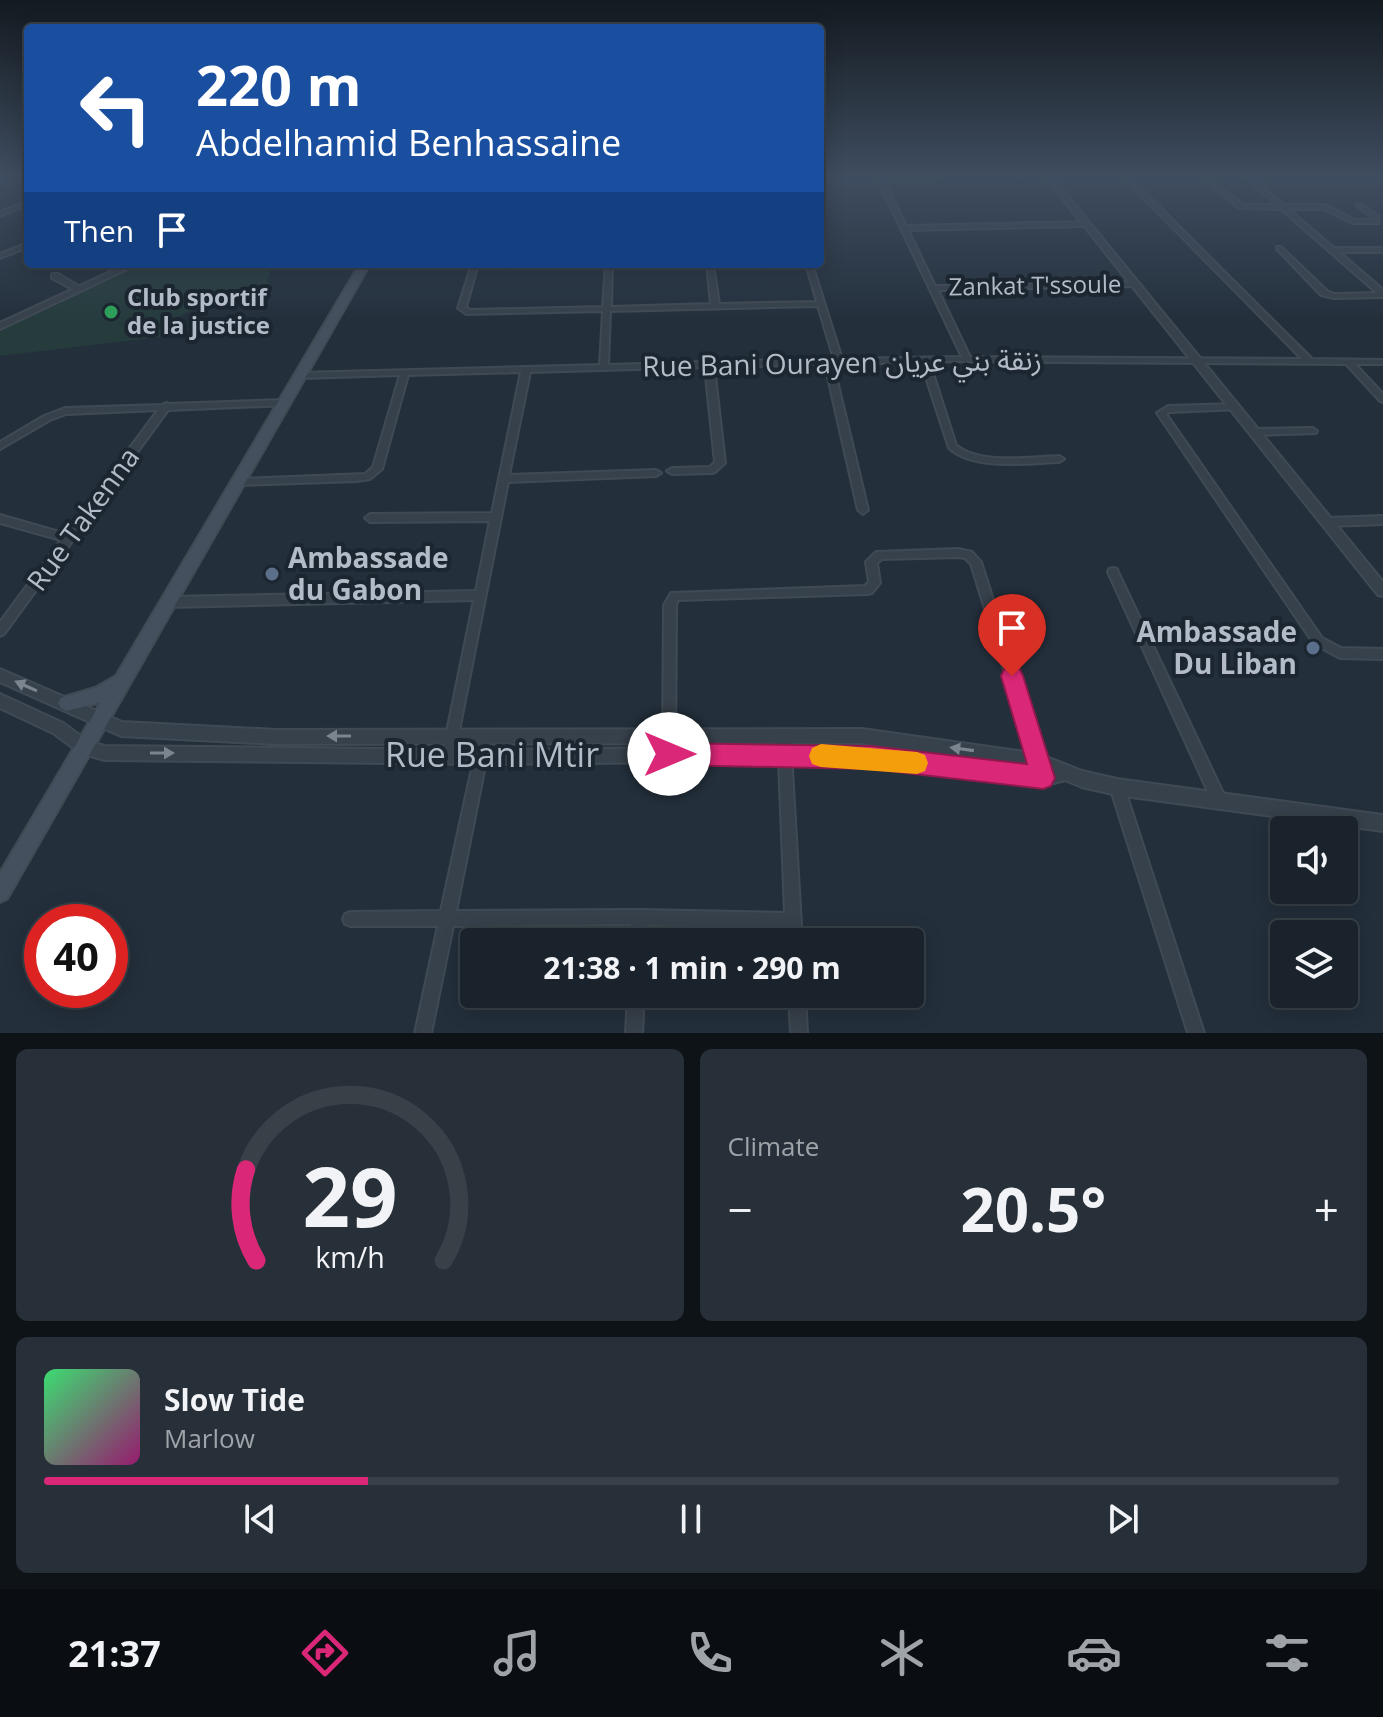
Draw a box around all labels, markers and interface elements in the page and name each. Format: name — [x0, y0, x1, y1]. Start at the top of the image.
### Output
text: 220 m — [196, 46, 362, 122]
icon: left — [64, 56, 168, 160]
text: Abdelhamid Benhassaine — [196, 118, 621, 167]
icon: arrive — [150, 208, 194, 252]
text: Then — [64, 210, 134, 251]
street label: Zankat T'ssoule — [948, 266, 1122, 303]
place label: Club sportif de la justice — [127, 280, 270, 341]
marker: Club sportif de la justice — [102, 303, 120, 321]
street label: Rue Bani Ourayen زنقة بني عريان — [642, 340, 1042, 388]
street label: Rue Takenna — [17, 439, 147, 598]
place label: Ambassade du Gabon — [288, 538, 448, 608]
marker: Ambassade du Gabon — [263, 565, 281, 583]
pin — [978, 594, 1046, 676]
icon: arrive — [990, 606, 1034, 650]
place label: Ambassade Du Liban — [1137, 612, 1297, 682]
marker: Ambassade Du Liban — [1304, 639, 1322, 657]
one-way arrow — [14, 679, 38, 692]
position arrow — [627, 712, 711, 796]
one-way arrow — [326, 730, 351, 742]
street label: Rue Bani Mtir — [385, 731, 599, 777]
one-way arrow — [949, 742, 974, 755]
one-way arrow — [150, 747, 175, 759]
map controls — [1270, 816, 1358, 1008]
button: sound — [1270, 816, 1358, 904]
speed limit sign: 40 — [24, 904, 128, 1008]
button: layers — [1270, 920, 1358, 1008]
text: 21:38 · 1 min · 290 m — [543, 947, 841, 988]
text: Climate — [728, 1128, 819, 1164]
text: 29 — [302, 1138, 397, 1251]
text: 20.5° — [960, 1168, 1106, 1250]
text: − — [728, 1179, 753, 1239]
text: + — [1314, 1179, 1339, 1239]
text: km/h — [315, 1237, 384, 1276]
text: Slow Tide — [164, 1379, 305, 1420]
text: Marlow — [164, 1420, 255, 1456]
icon: previous — [238, 1497, 282, 1541]
icon: pause — [669, 1497, 713, 1541]
icon: next — [1101, 1497, 1145, 1541]
icon: directions — [297, 1625, 353, 1681]
icon: music — [489, 1625, 545, 1681]
icon: phone — [682, 1625, 738, 1681]
icon: climate — [874, 1625, 930, 1681]
icon: car — [1066, 1625, 1122, 1681]
icon: filters — [1259, 1625, 1315, 1681]
text: 21:37 — [68, 1629, 161, 1678]

